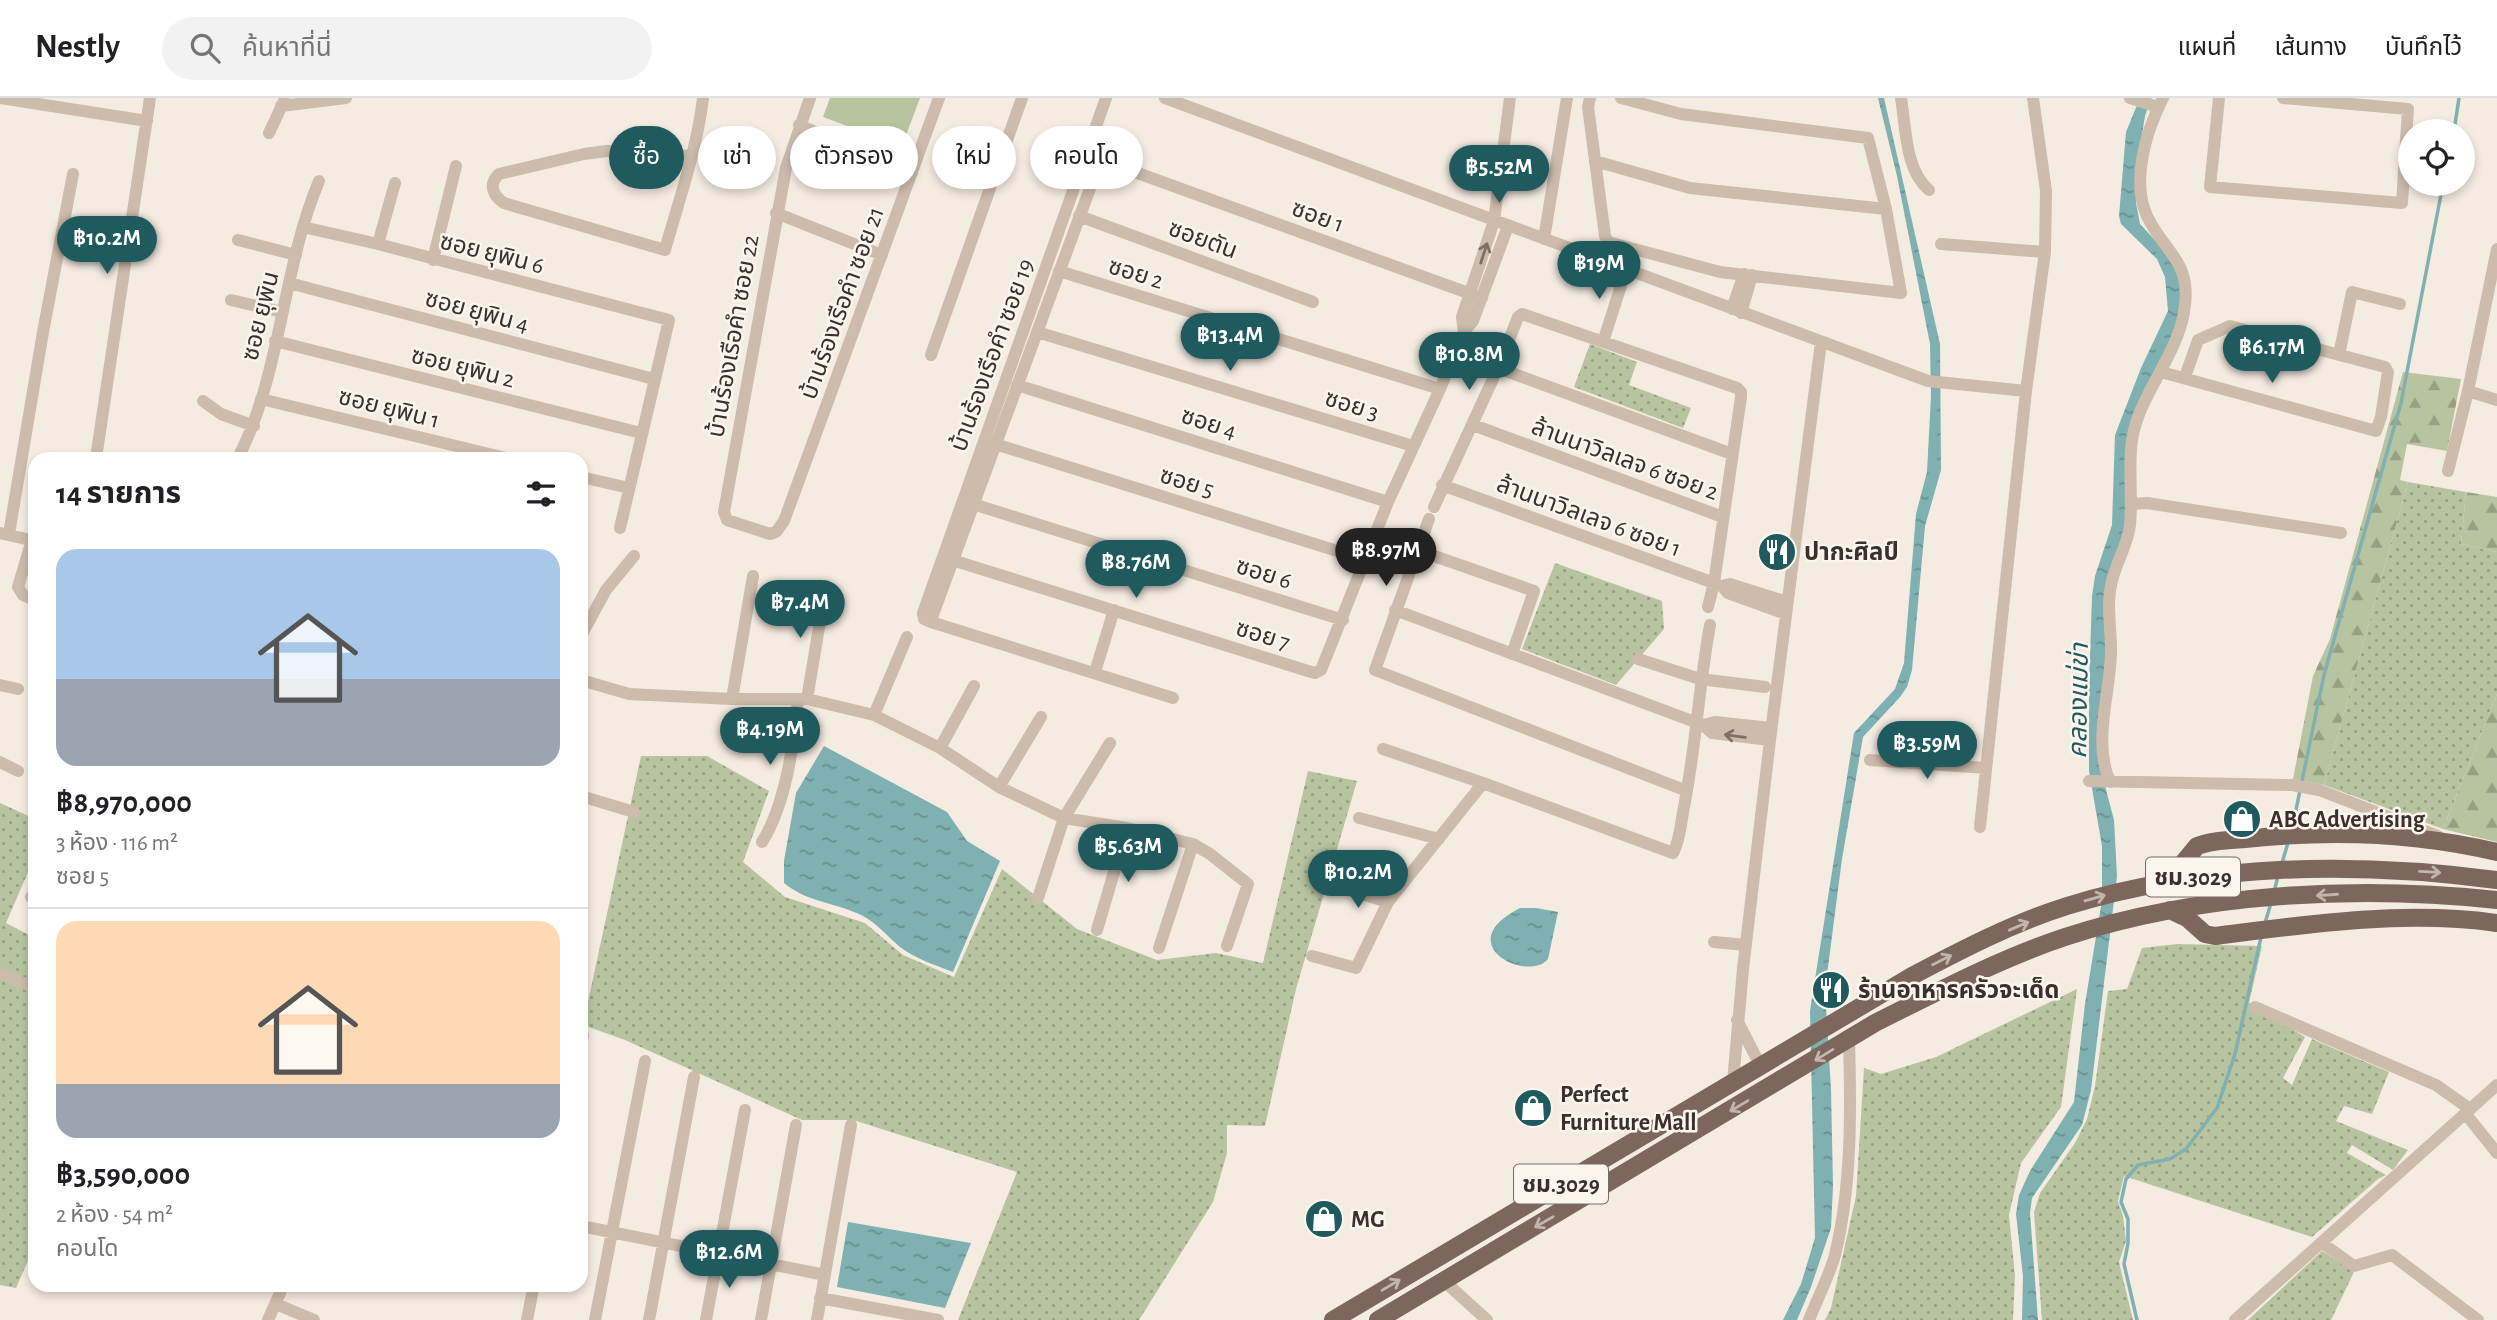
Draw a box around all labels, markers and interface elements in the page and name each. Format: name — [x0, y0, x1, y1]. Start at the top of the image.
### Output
search box — [162, 17, 652, 80]
icon: search — [186, 29, 224, 67]
text: Nestly — [35, 31, 120, 64]
text: ค้นหาที่นี่ — [242, 35, 332, 61]
text: แผนที่ — [2178, 36, 2236, 60]
text: เส้นทาง — [2274, 36, 2347, 60]
text: บันทึกไว้ — [2385, 36, 2462, 60]
map controls — [2398, 119, 2475, 196]
button: locate — [2398, 119, 2475, 196]
chip: ซื้อ — [609, 126, 684, 189]
chip: เช่า — [698, 126, 776, 189]
chip: ตัวกรอง — [790, 126, 918, 189]
chip: ใหม่ — [932, 126, 1016, 189]
chip: คอนโด — [1030, 126, 1143, 189]
pin: ฿5.52M — [1442, 146, 1556, 205]
text: ฿5.52M — [1465, 156, 1533, 179]
street label: ซอย 1 — [1288, 196, 1347, 237]
street label: บ้านร้องเรือคำ ซอย 21 — [795, 203, 889, 403]
pin: ฿10.2M — [50, 216, 164, 276]
street label: ซอยตัน — [1165, 216, 1241, 263]
text: ฿10.2M — [73, 227, 141, 250]
street label: ซอย ยุพิน 6 — [437, 229, 546, 280]
street label: บ้านร้องเรือคำ ซอย 22 — [702, 233, 764, 439]
one-way arrow — [1478, 242, 1491, 264]
pin: ฿19M — [1558, 242, 1640, 301]
text: ฿19M — [1573, 252, 1625, 275]
street label: ซอย 2 — [1105, 254, 1166, 294]
street label: บ้านร้องเรือคำ ซอย 19 — [945, 255, 1039, 455]
street label: ซอย ยุพิน — [238, 269, 286, 364]
street label: ซอย ยุพิน 4 — [422, 287, 531, 339]
pin: ฿13.4M — [1173, 314, 1287, 373]
text: ฿13.4M — [1197, 324, 1263, 347]
pin: ฿6.17M — [2215, 326, 2329, 385]
pin: ฿10.8M — [1412, 332, 1526, 392]
text: ฿6.17M — [2239, 336, 2305, 359]
text: ฿10.8M — [1435, 343, 1503, 366]
street label: ซอย ยุพิน 2 — [408, 344, 517, 394]
street label: ซอย ยุพิน 1 — [335, 385, 442, 435]
street label: ซอย 3 — [1322, 386, 1382, 426]
street label: ซอย 4 — [1178, 404, 1239, 444]
street label: ล้านนาวิลเลจ 6 ซอย 2 — [1528, 413, 1722, 505]
street label: ซอย 5 — [1157, 463, 1217, 503]
street label: ล้านนาวิลเลจ 6 ซอย 1 — [1493, 471, 1685, 561]
icon: filters — [522, 475, 560, 513]
text: 14 รายการ — [56, 479, 181, 509]
pin: ฿8.97M — [1329, 528, 1443, 588]
restaurant icon: ปากะศิลป์ — [1756, 531, 1798, 573]
text: ฿8.97M — [1351, 539, 1421, 562]
pin: ฿8.76M — [1079, 540, 1193, 600]
place label: ปากะศิลป์ — [1804, 541, 1899, 565]
text: ฿8.76M — [1101, 551, 1171, 574]
street label: ซอย 6 — [1233, 554, 1294, 594]
pin: ฿7.4M — [751, 580, 849, 640]
text: ฿7.4M — [771, 591, 829, 614]
icon: home — [245, 595, 371, 721]
street label: ซอย 7 — [1233, 616, 1293, 656]
water label: คลองแม่ข่า — [2064, 642, 2093, 759]
pin: ฿4.19M — [713, 708, 827, 767]
text: ฿4.19M — [736, 718, 804, 741]
pin: ฿3.59M — [1870, 722, 1984, 781]
one-way arrow — [1724, 729, 1747, 742]
text: ฿3.59M — [1893, 732, 1961, 755]
text: ฿8,970,000 — [56, 788, 192, 818]
shop icon: ABC Advertising — [2221, 798, 2263, 840]
place label: ABC Advertising — [2269, 808, 2426, 832]
pin: ฿5.63M — [1071, 824, 1185, 884]
text: 3 ห้อง · 116 m² — [56, 832, 178, 855]
text: ฿5.63M — [1094, 835, 1162, 858]
pin: ฿10.2M — [1301, 850, 1415, 910]
road number: ชม.3029 — [2146, 858, 2240, 897]
text: ฿10.2M — [1324, 861, 1392, 884]
text: ซอย 5 — [56, 866, 109, 889]
one-way arrow — [2418, 866, 2440, 879]
one-way arrow — [2315, 888, 2338, 901]
one-way arrow — [2083, 891, 2105, 904]
one-way arrow — [2007, 918, 2029, 931]
one-way arrow — [1931, 953, 1952, 967]
icon: home — [245, 967, 371, 1093]
restaurant icon: ร้านอาหารครัวจะเด็ด — [1810, 969, 1852, 1011]
place label: ร้านอาหารครัวจะเด็ด — [1858, 976, 2060, 1003]
one-way arrow — [1814, 1049, 1834, 1063]
place label: Perfect Furniture Mall — [1560, 1083, 1697, 1135]
shop icon: Perfect Furniture Mall — [1512, 1087, 1554, 1129]
one-way arrow — [1730, 1099, 1750, 1113]
text: ฿3,590,000 — [56, 1160, 190, 1190]
road number: ชม.3029 — [1514, 1164, 1608, 1204]
shop icon: MG — [1303, 1198, 1345, 1240]
text: 2 ห้อง · 54 m² — [56, 1204, 173, 1227]
place label: MG — [1351, 1208, 1384, 1232]
one-way arrow — [1534, 1216, 1554, 1230]
pin: ฿12.6M — [672, 1230, 786, 1290]
text: คอนโด — [56, 1238, 118, 1261]
text: ฿12.6M — [695, 1241, 763, 1264]
one-way arrow — [1381, 1278, 1401, 1292]

